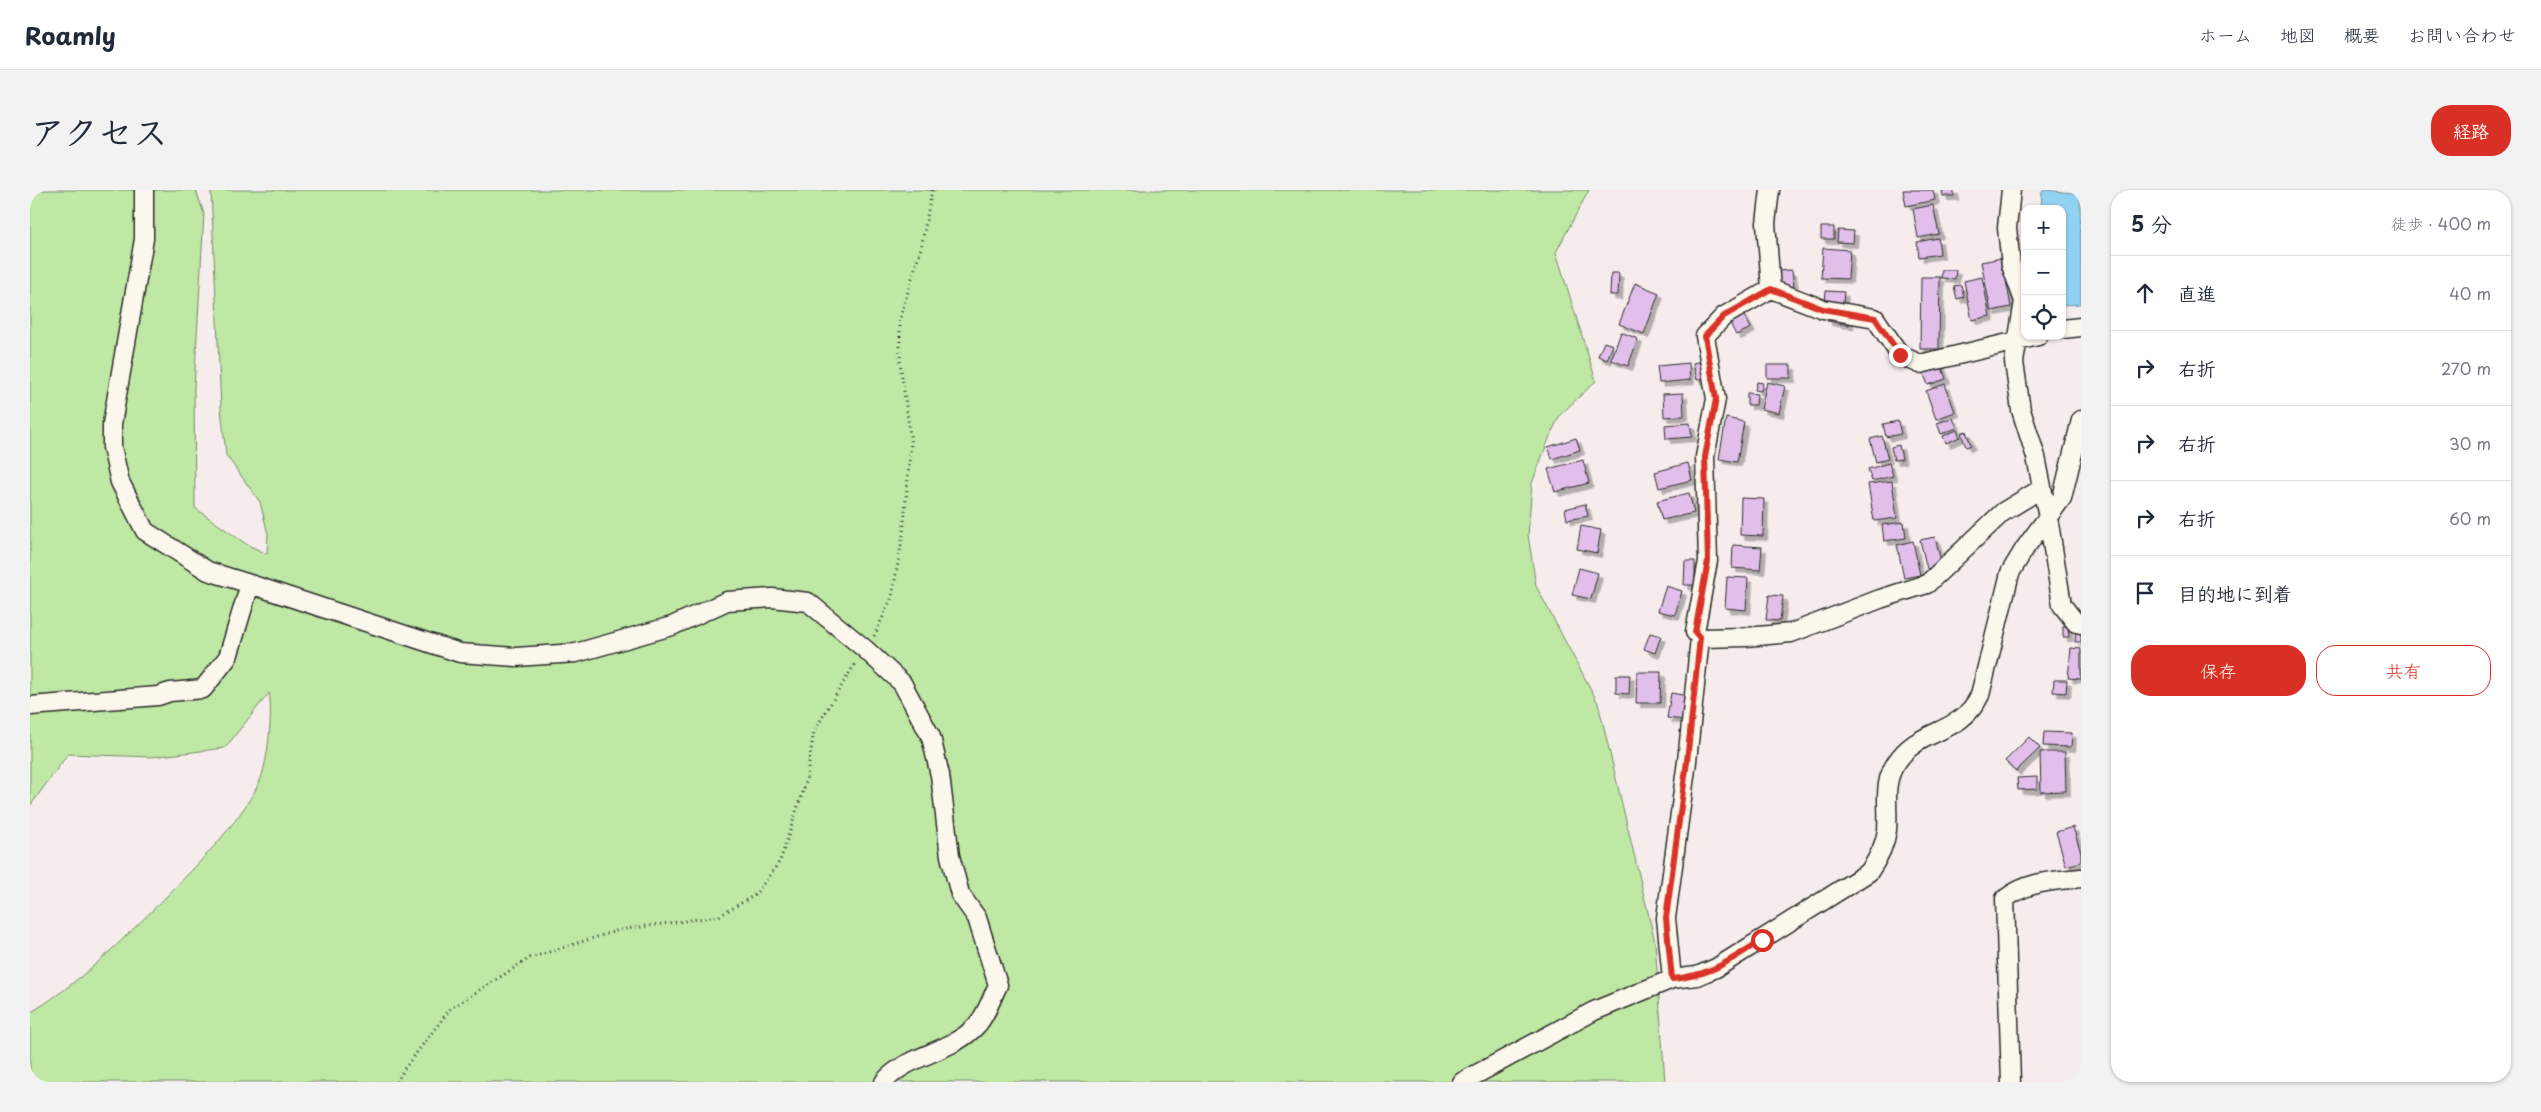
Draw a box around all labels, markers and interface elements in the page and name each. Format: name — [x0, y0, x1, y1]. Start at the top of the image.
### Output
text: Roamly — [25, 17, 116, 53]
text: ホーム — [2199, 21, 2252, 48]
text: 地図 — [2280, 21, 2316, 48]
text: 概要 — [2344, 21, 2380, 48]
text: お問い合わせ — [2408, 21, 2516, 48]
text: アクセス — [30, 104, 168, 157]
button: 経路 — [2431, 105, 2511, 156]
map controls — [2021, 205, 2066, 340]
button: + — [2021, 205, 2066, 250]
text: 5 分 — [2131, 207, 2172, 239]
text: 徒歩 · 400 m — [2391, 211, 2491, 235]
button: − — [2021, 250, 2066, 295]
icon: ahead — [2131, 279, 2159, 307]
text: 直進 — [2178, 279, 2216, 307]
text: 40 m — [2449, 281, 2491, 305]
button: locate — [2021, 295, 2066, 340]
route end — [1889, 344, 1912, 367]
icon: right — [2131, 354, 2159, 382]
text: 右折 — [2178, 354, 2216, 382]
text: 270 m — [2441, 356, 2491, 380]
icon: right — [2131, 429, 2159, 457]
text: 右折 — [2178, 429, 2216, 457]
text: 30 m — [2449, 431, 2491, 455]
icon: right — [2131, 504, 2159, 532]
text: 右折 — [2178, 504, 2216, 532]
text: 60 m — [2449, 506, 2491, 530]
icon: arrive — [2131, 579, 2159, 607]
text: 目的地に到着 — [2178, 579, 2292, 607]
button: 保存 — [2131, 645, 2306, 696]
button: 共有 — [2316, 645, 2491, 696]
route start — [1751, 929, 1774, 952]

